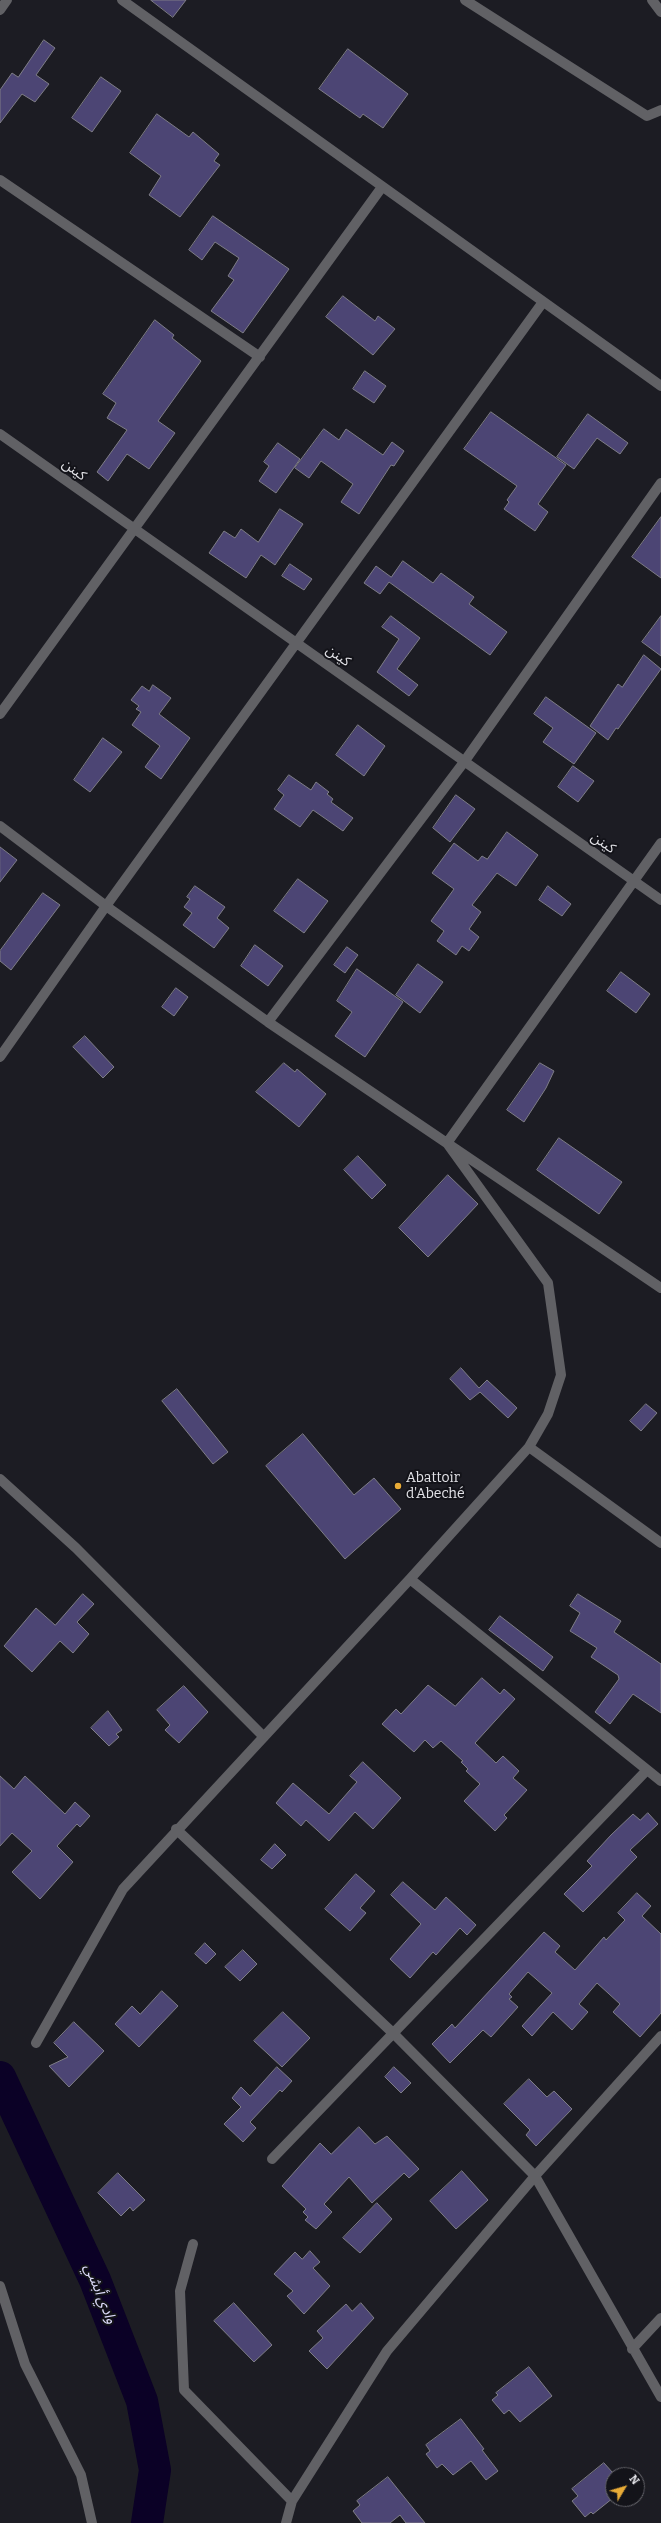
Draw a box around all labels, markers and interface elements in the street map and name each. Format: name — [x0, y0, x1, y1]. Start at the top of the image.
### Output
street label: كينن — [59, 456, 89, 484]
street label: كينن — [323, 642, 353, 670]
street label: كينن — [588, 829, 618, 857]
place label: Abattoir d'Abeché — [406, 1470, 465, 1502]
marker: Abattoir d'Abeché — [393, 1481, 403, 1491]
water label: وادي أبشي — [80, 2261, 120, 2327]
north arrow — [605, 2467, 645, 2507]
text: N — [626, 2473, 642, 2487]

